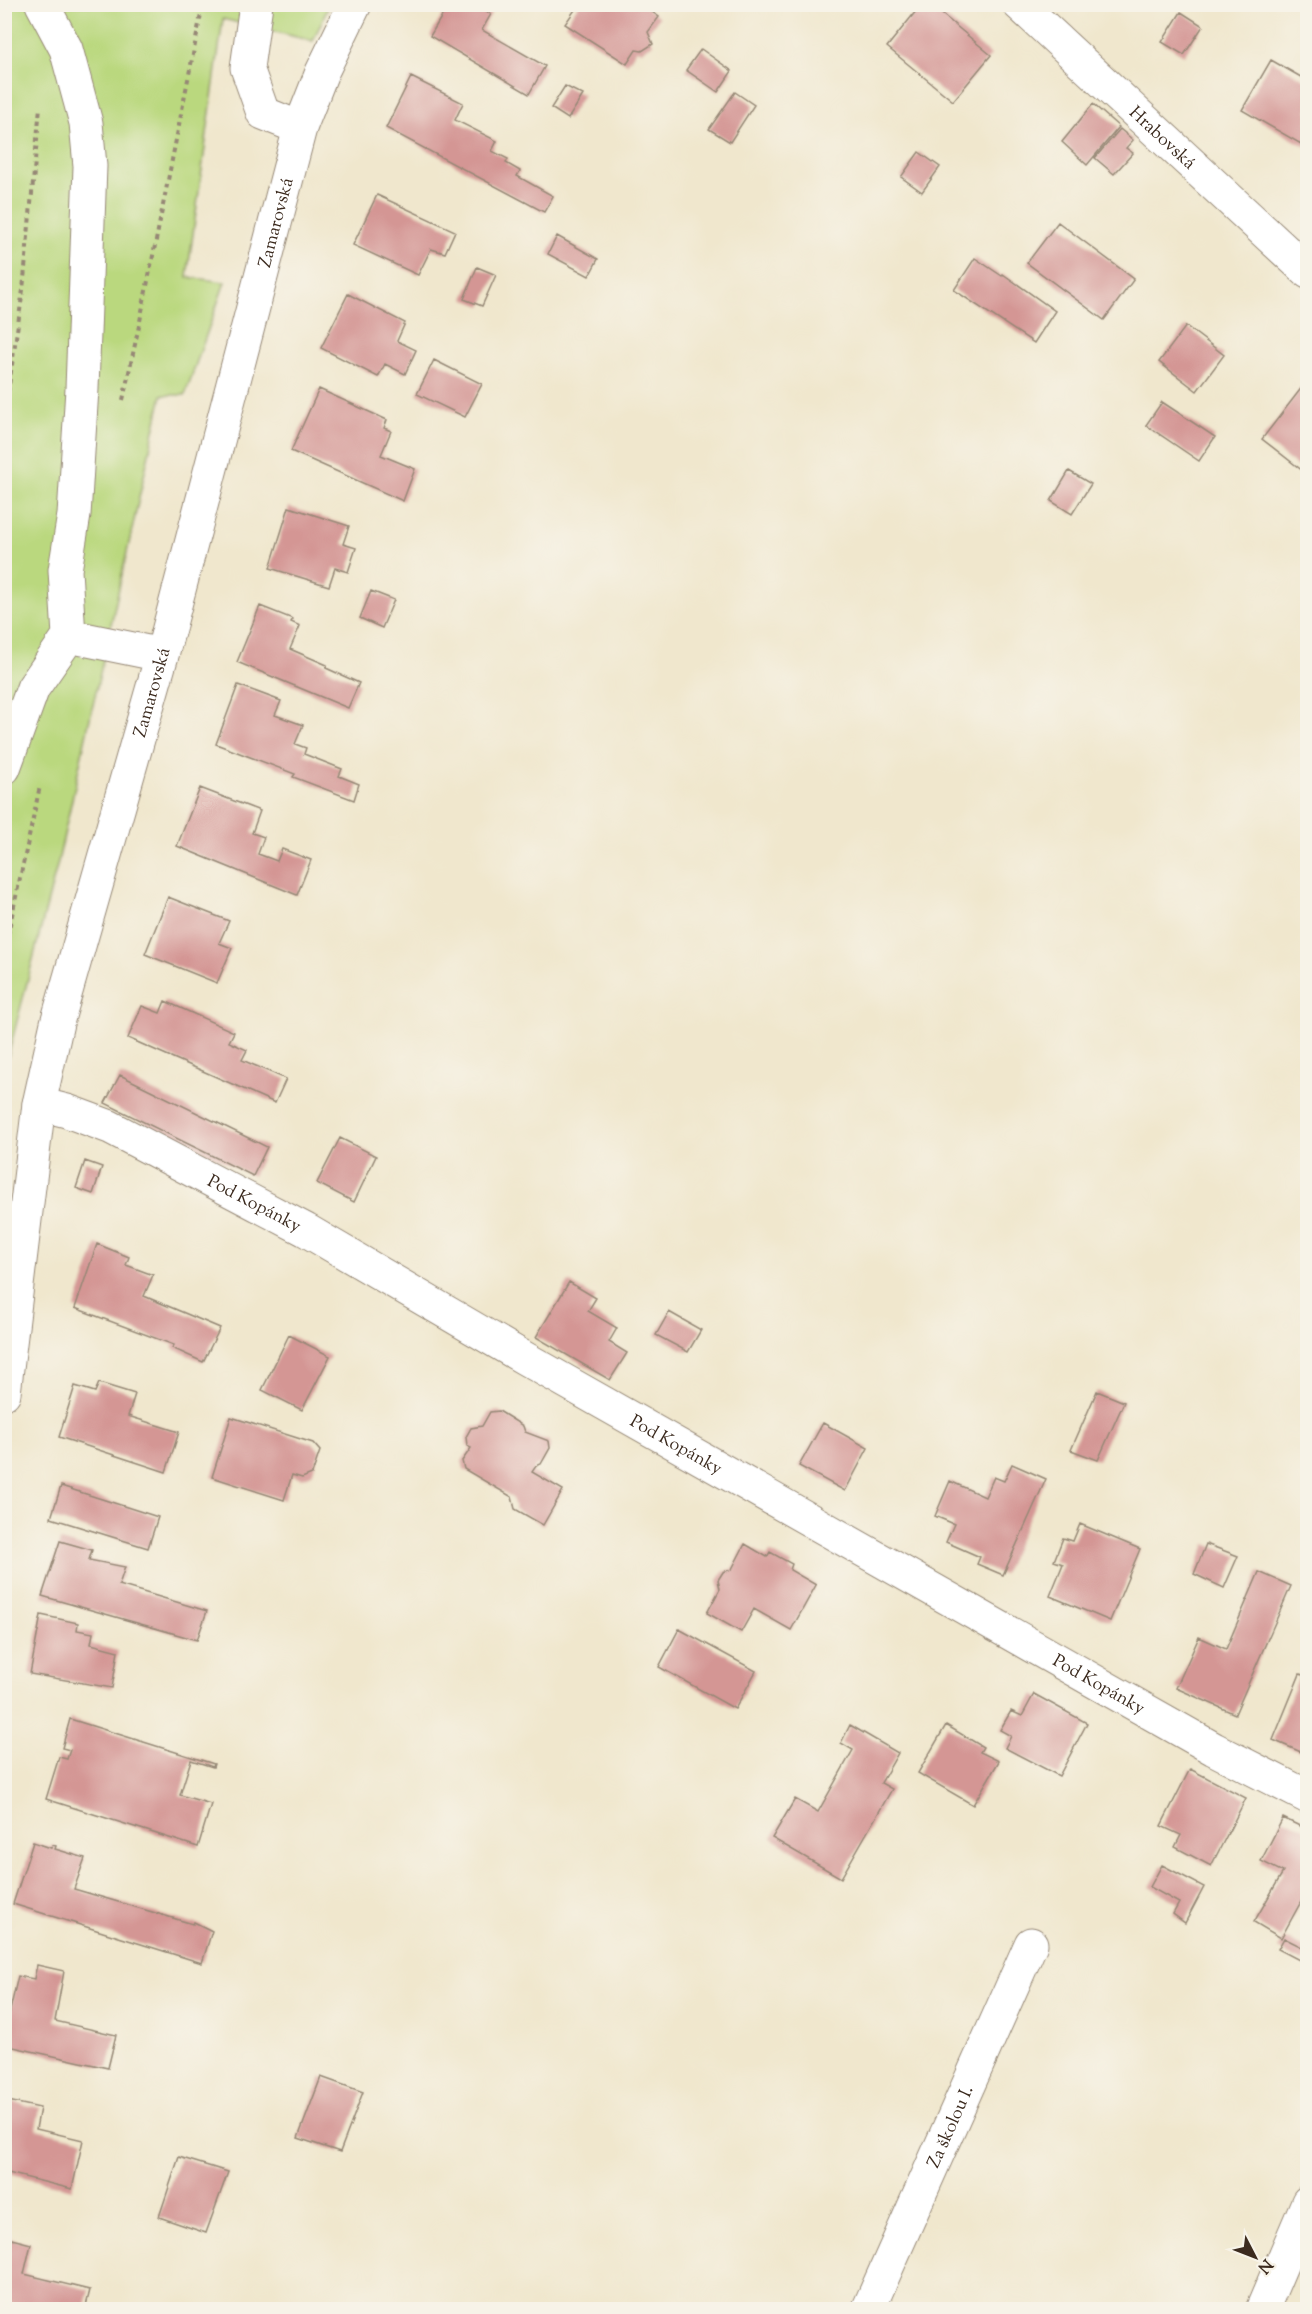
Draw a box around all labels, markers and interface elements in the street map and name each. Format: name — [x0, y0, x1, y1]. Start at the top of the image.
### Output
street label: Hrabovská — [1122, 101, 1201, 176]
street label: Zamarovská — [253, 175, 301, 271]
street label: Zamarovská — [128, 645, 178, 741]
street label: Pod Kopánky — [202, 1169, 305, 1240]
street label: Pod Kopánky — [624, 1409, 726, 1483]
street label: Pod Kopánky — [1047, 1649, 1149, 1722]
street label: Za školou I. — [922, 2082, 981, 2173]
north arrow — [1225, 2227, 1285, 2287]
text: N — [1251, 2253, 1277, 2278]

